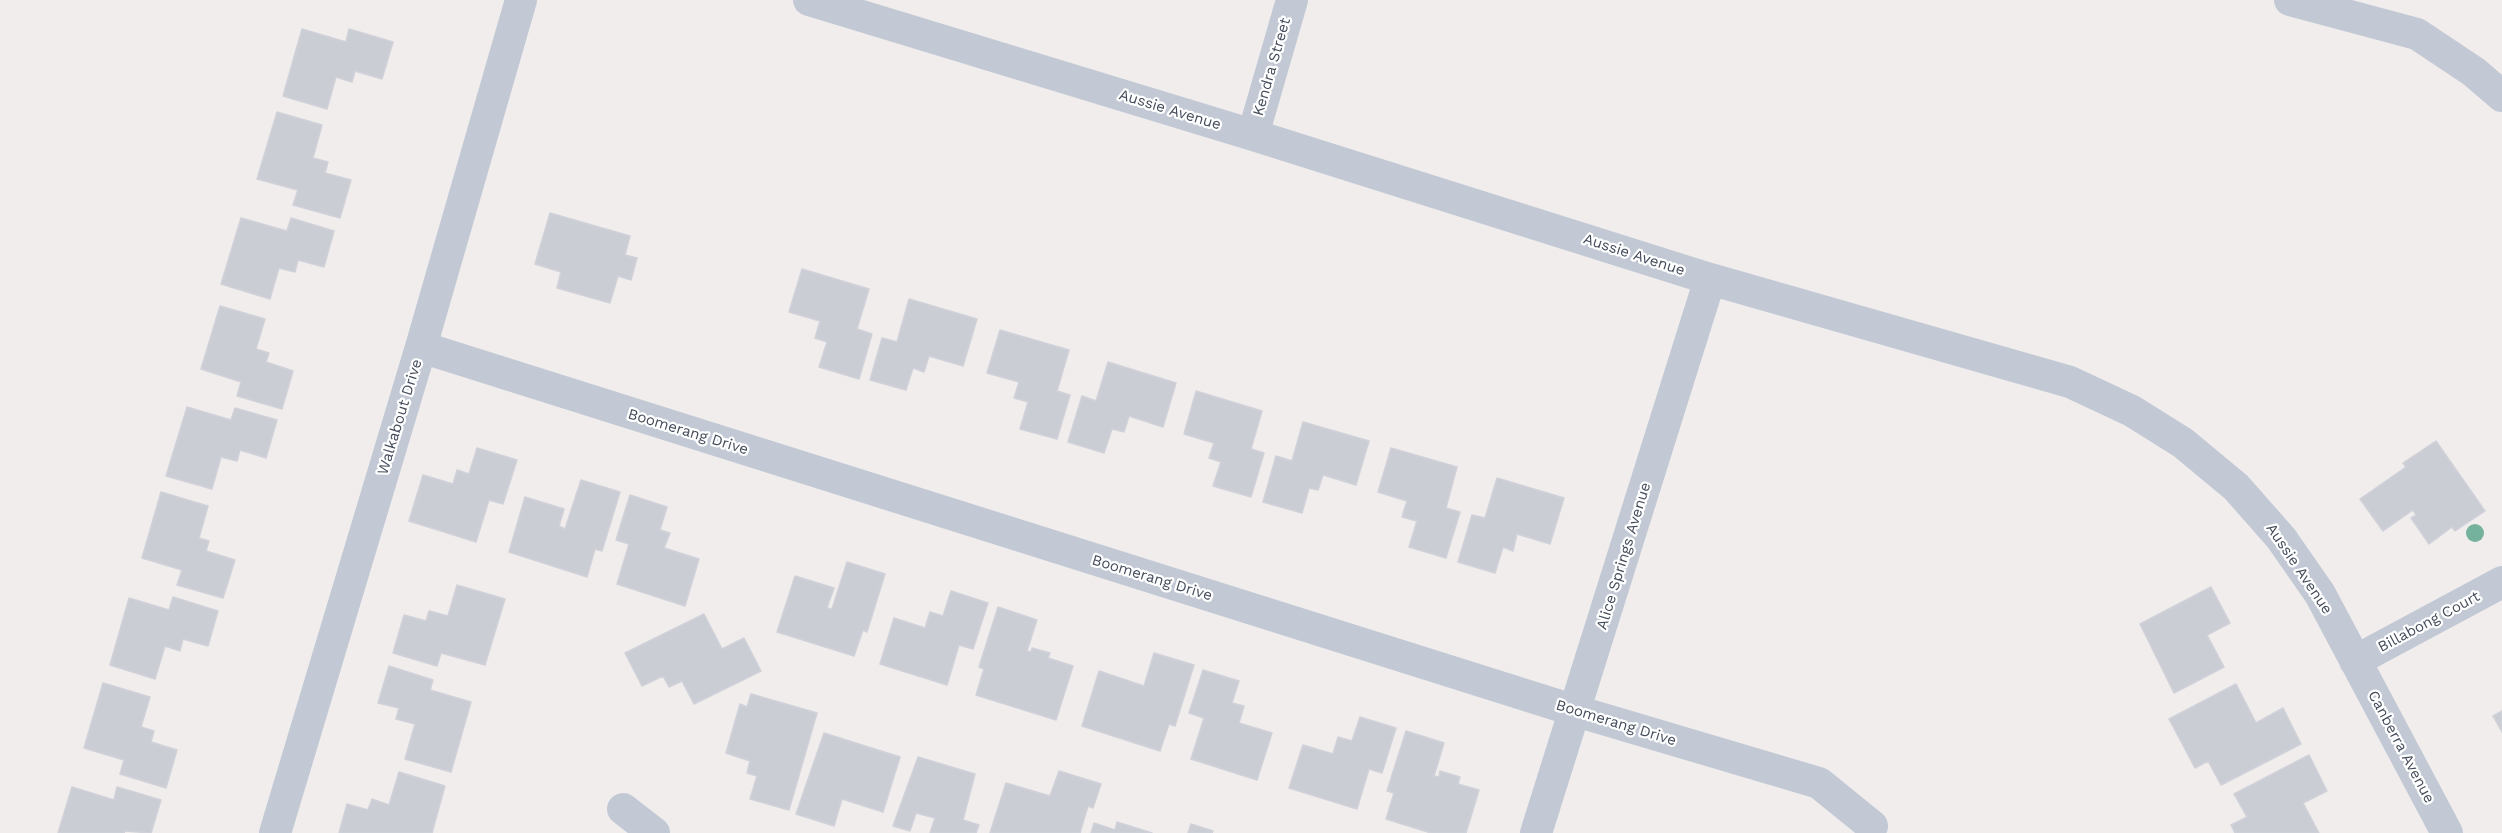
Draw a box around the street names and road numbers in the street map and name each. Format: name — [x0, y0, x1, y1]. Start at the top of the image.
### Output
street label: Kendra Street — [1249, 16, 1295, 118]
street label: Aussie Avenue — [1117, 86, 1223, 134]
street label: Aussie Avenue — [1581, 230, 1687, 280]
street label: Walkabout Drive — [374, 357, 426, 477]
street label: Boomerang Drive — [626, 405, 750, 459]
street label: Alice Springs Avenue — [1593, 480, 1655, 632]
street label: Aussie Avenue — [2262, 520, 2336, 618]
street label: Boomerang Drive — [1090, 551, 1214, 605]
street label: Billabong Court — [2375, 588, 2483, 656]
street label: Canberra Avenue — [2364, 688, 2438, 806]
street label: Boomerang Drive — [1554, 696, 1678, 750]

